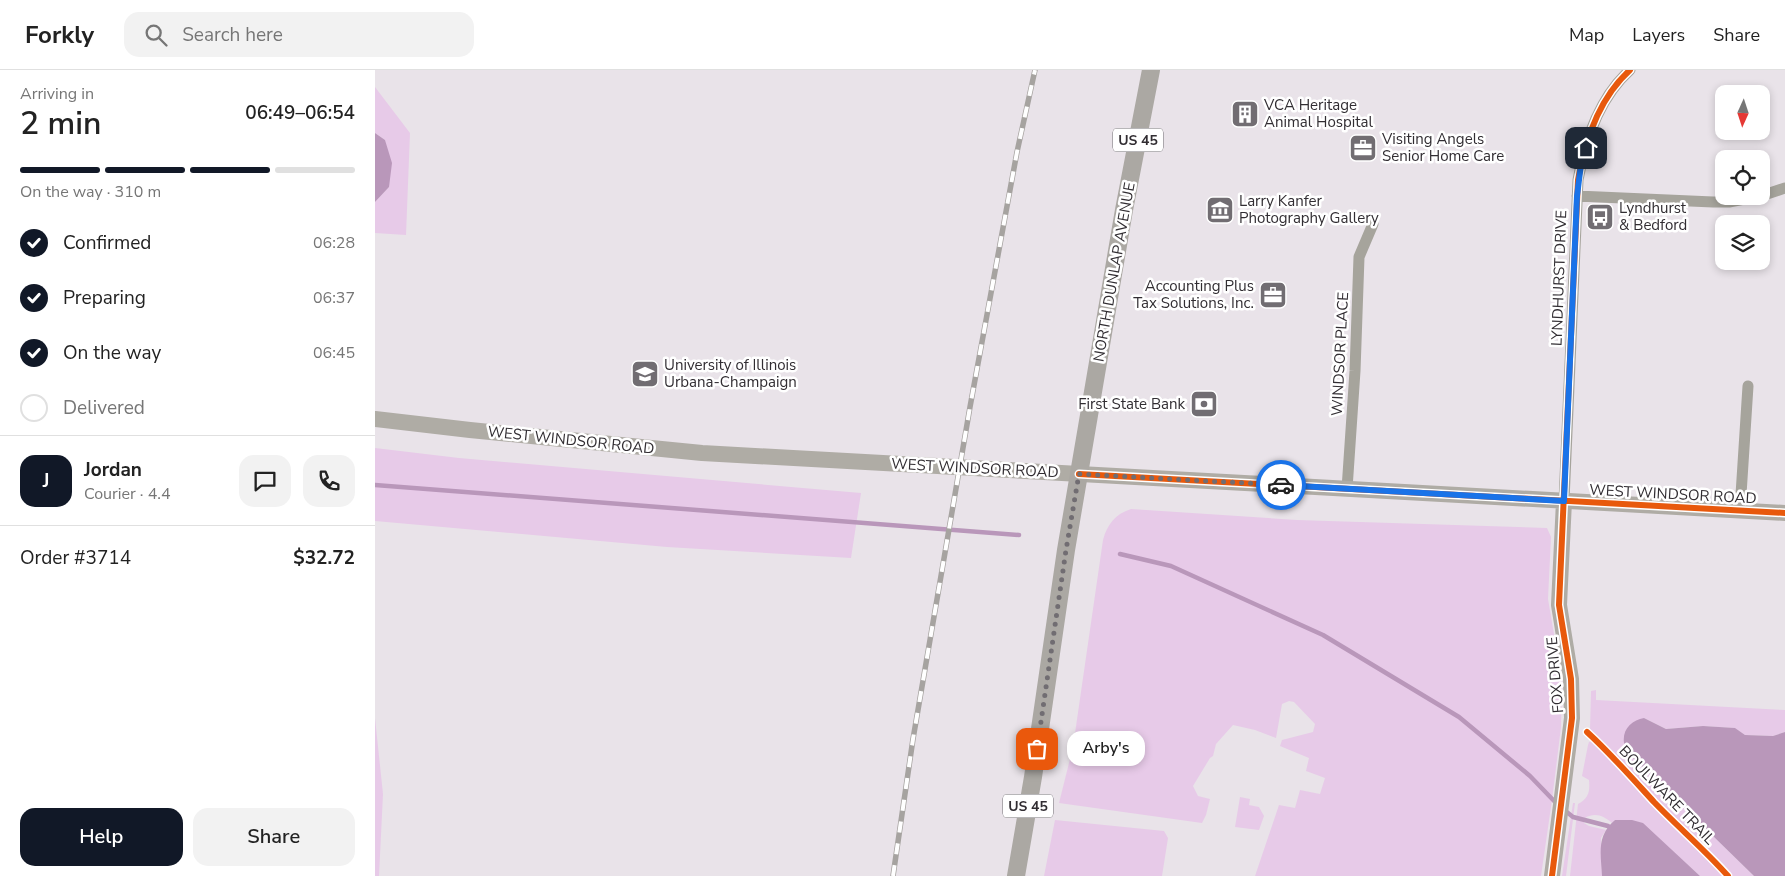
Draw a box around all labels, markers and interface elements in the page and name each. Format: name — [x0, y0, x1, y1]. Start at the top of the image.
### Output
search box — [124, 12, 474, 57]
text: Forkly — [25, 19, 94, 51]
icon: search — [142, 21, 170, 49]
text: Search here — [182, 22, 283, 48]
text: Map — [1569, 23, 1604, 47]
text: Layers — [1632, 23, 1685, 47]
text: Share — [1713, 23, 1760, 47]
text: Arriving in — [20, 83, 94, 105]
north arrow — [1715, 85, 1770, 140]
map controls — [1715, 85, 1770, 270]
place label: VCA Heritage Animal Hospital — [1263, 95, 1373, 132]
building icon: VCA Heritage Animal Hospital — [1230, 99, 1260, 129]
text: 06:49–06:54 — [245, 100, 355, 126]
text: 2 min — [20, 102, 102, 145]
pin — [1565, 127, 1607, 169]
road number: US 45 — [1113, 128, 1163, 152]
place label: Visiting Angels Senior Home Care — [1381, 129, 1504, 166]
office icon: Visiting Angels Senior Home Care — [1348, 133, 1378, 163]
icon: home — [1572, 134, 1600, 162]
button: locate — [1715, 150, 1770, 205]
text: On the way · 310 m — [20, 181, 161, 203]
street label: NORTH DUNLAP AVENUE — [1088, 181, 1140, 363]
place label: Larry Kanfer Photography Gallery — [1239, 191, 1379, 228]
museum icon: Larry Kanfer Photography Gallery — [1205, 195, 1235, 225]
place label: Lyndhurst & Bedford — [1619, 198, 1687, 235]
bus stop icon: Lyndhurst & Bedford — [1585, 202, 1615, 232]
street label: LYNDHURST DRIVE — [1547, 210, 1571, 346]
button: layers — [1715, 215, 1770, 270]
icon: check — [20, 229, 48, 257]
text: Confirmed — [63, 230, 151, 256]
text: 06:28 — [313, 232, 355, 254]
place label: Accounting Plus Tax Solutions, Inc. — [1133, 276, 1254, 313]
office icon: Accounting Plus Tax Solutions, Inc. — [1258, 280, 1288, 310]
icon: check — [20, 284, 48, 312]
text: Preparing — [63, 285, 146, 311]
text: 06:37 — [313, 287, 355, 309]
street label: WINDSOR PLACE — [1327, 291, 1353, 417]
icon: check — [20, 339, 48, 367]
text: On the way — [63, 340, 161, 366]
text: 06:45 — [313, 342, 355, 364]
place label: University of Illinois Urbana-Champaign — [664, 355, 797, 392]
school or university icon: University of Illinois Urbana-Champaign — [630, 359, 660, 389]
bank icon: First State Bank — [1189, 389, 1219, 419]
place label: First State Bank — [1078, 394, 1185, 414]
text: Delivered — [63, 395, 145, 421]
street label: WEST WINDSOR ROAD — [487, 421, 655, 459]
street label: WEST WINDSOR ROAD — [891, 454, 1059, 482]
button: chat — [239, 455, 291, 507]
button: phone — [303, 455, 355, 507]
text: Jordan — [84, 457, 142, 483]
courier — [1256, 460, 1306, 510]
text: J — [43, 468, 49, 494]
icon: car — [1267, 471, 1295, 499]
street label: WEST WINDSOR ROAD — [1589, 480, 1757, 508]
text: Courier · 4.4 — [84, 483, 170, 505]
text: Order #3714 — [20, 545, 131, 571]
text: $32.72 — [293, 545, 355, 571]
street label: FOX DRIVE — [1542, 636, 1568, 714]
pin — [1016, 728, 1058, 770]
callout: Arby's — [1067, 732, 1145, 766]
icon: bag — [1023, 735, 1051, 763]
text: Arby's — [1083, 737, 1129, 759]
street label: BOULWARE TRAIL — [1615, 741, 1719, 849]
road number: US 45 — [1003, 794, 1053, 818]
button: Help — [20, 808, 183, 866]
button: Share — [193, 808, 355, 866]

